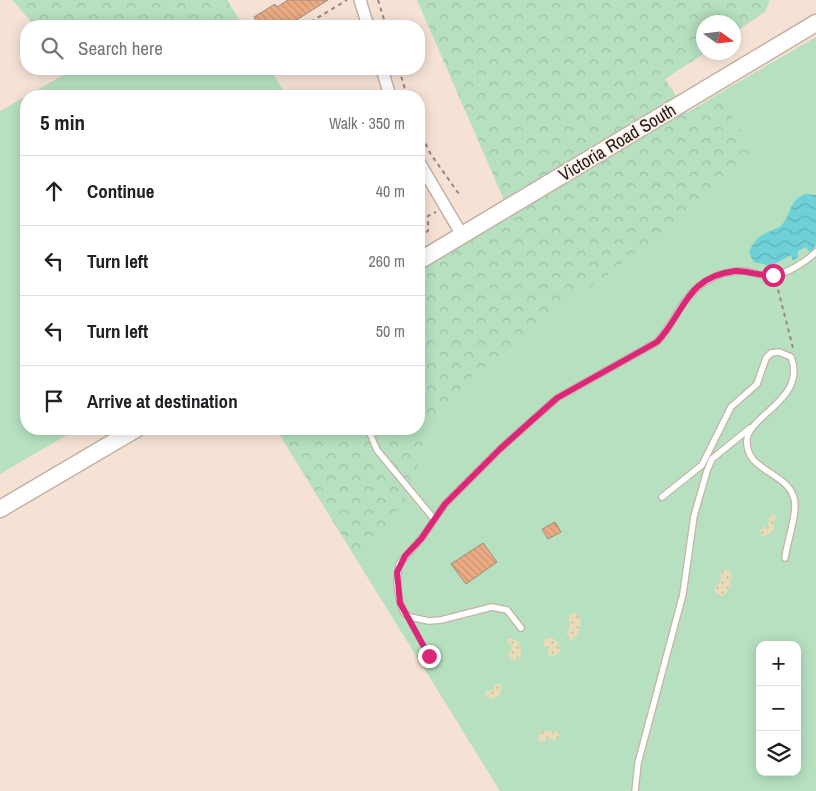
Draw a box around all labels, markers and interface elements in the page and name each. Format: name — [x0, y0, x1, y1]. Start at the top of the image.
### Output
north arrow — [696, 15, 741, 60]
search box — [20, 20, 425, 75]
icon: search — [38, 34, 66, 62]
text: Search here — [78, 35, 163, 61]
street label: Victoria Road South — [554, 97, 680, 187]
text: 5 min — [40, 108, 85, 137]
text: Walk · 350 m — [329, 112, 405, 134]
icon: ahead — [40, 177, 68, 205]
text: Continue — [87, 178, 155, 204]
text: 40 m — [376, 180, 405, 202]
icon: left — [40, 247, 68, 275]
text: Turn left — [87, 248, 148, 274]
text: 260 m — [369, 250, 405, 272]
route start — [762, 264, 785, 287]
icon: left — [40, 317, 68, 345]
text: Turn left — [87, 318, 148, 344]
text: 50 m — [376, 320, 405, 342]
icon: arrive — [40, 387, 68, 415]
text: Arrive at destination — [87, 388, 238, 414]
map controls — [756, 641, 801, 776]
button: + — [756, 641, 801, 686]
route end — [418, 645, 441, 668]
button: − — [756, 686, 801, 731]
button: layers — [756, 731, 801, 776]

